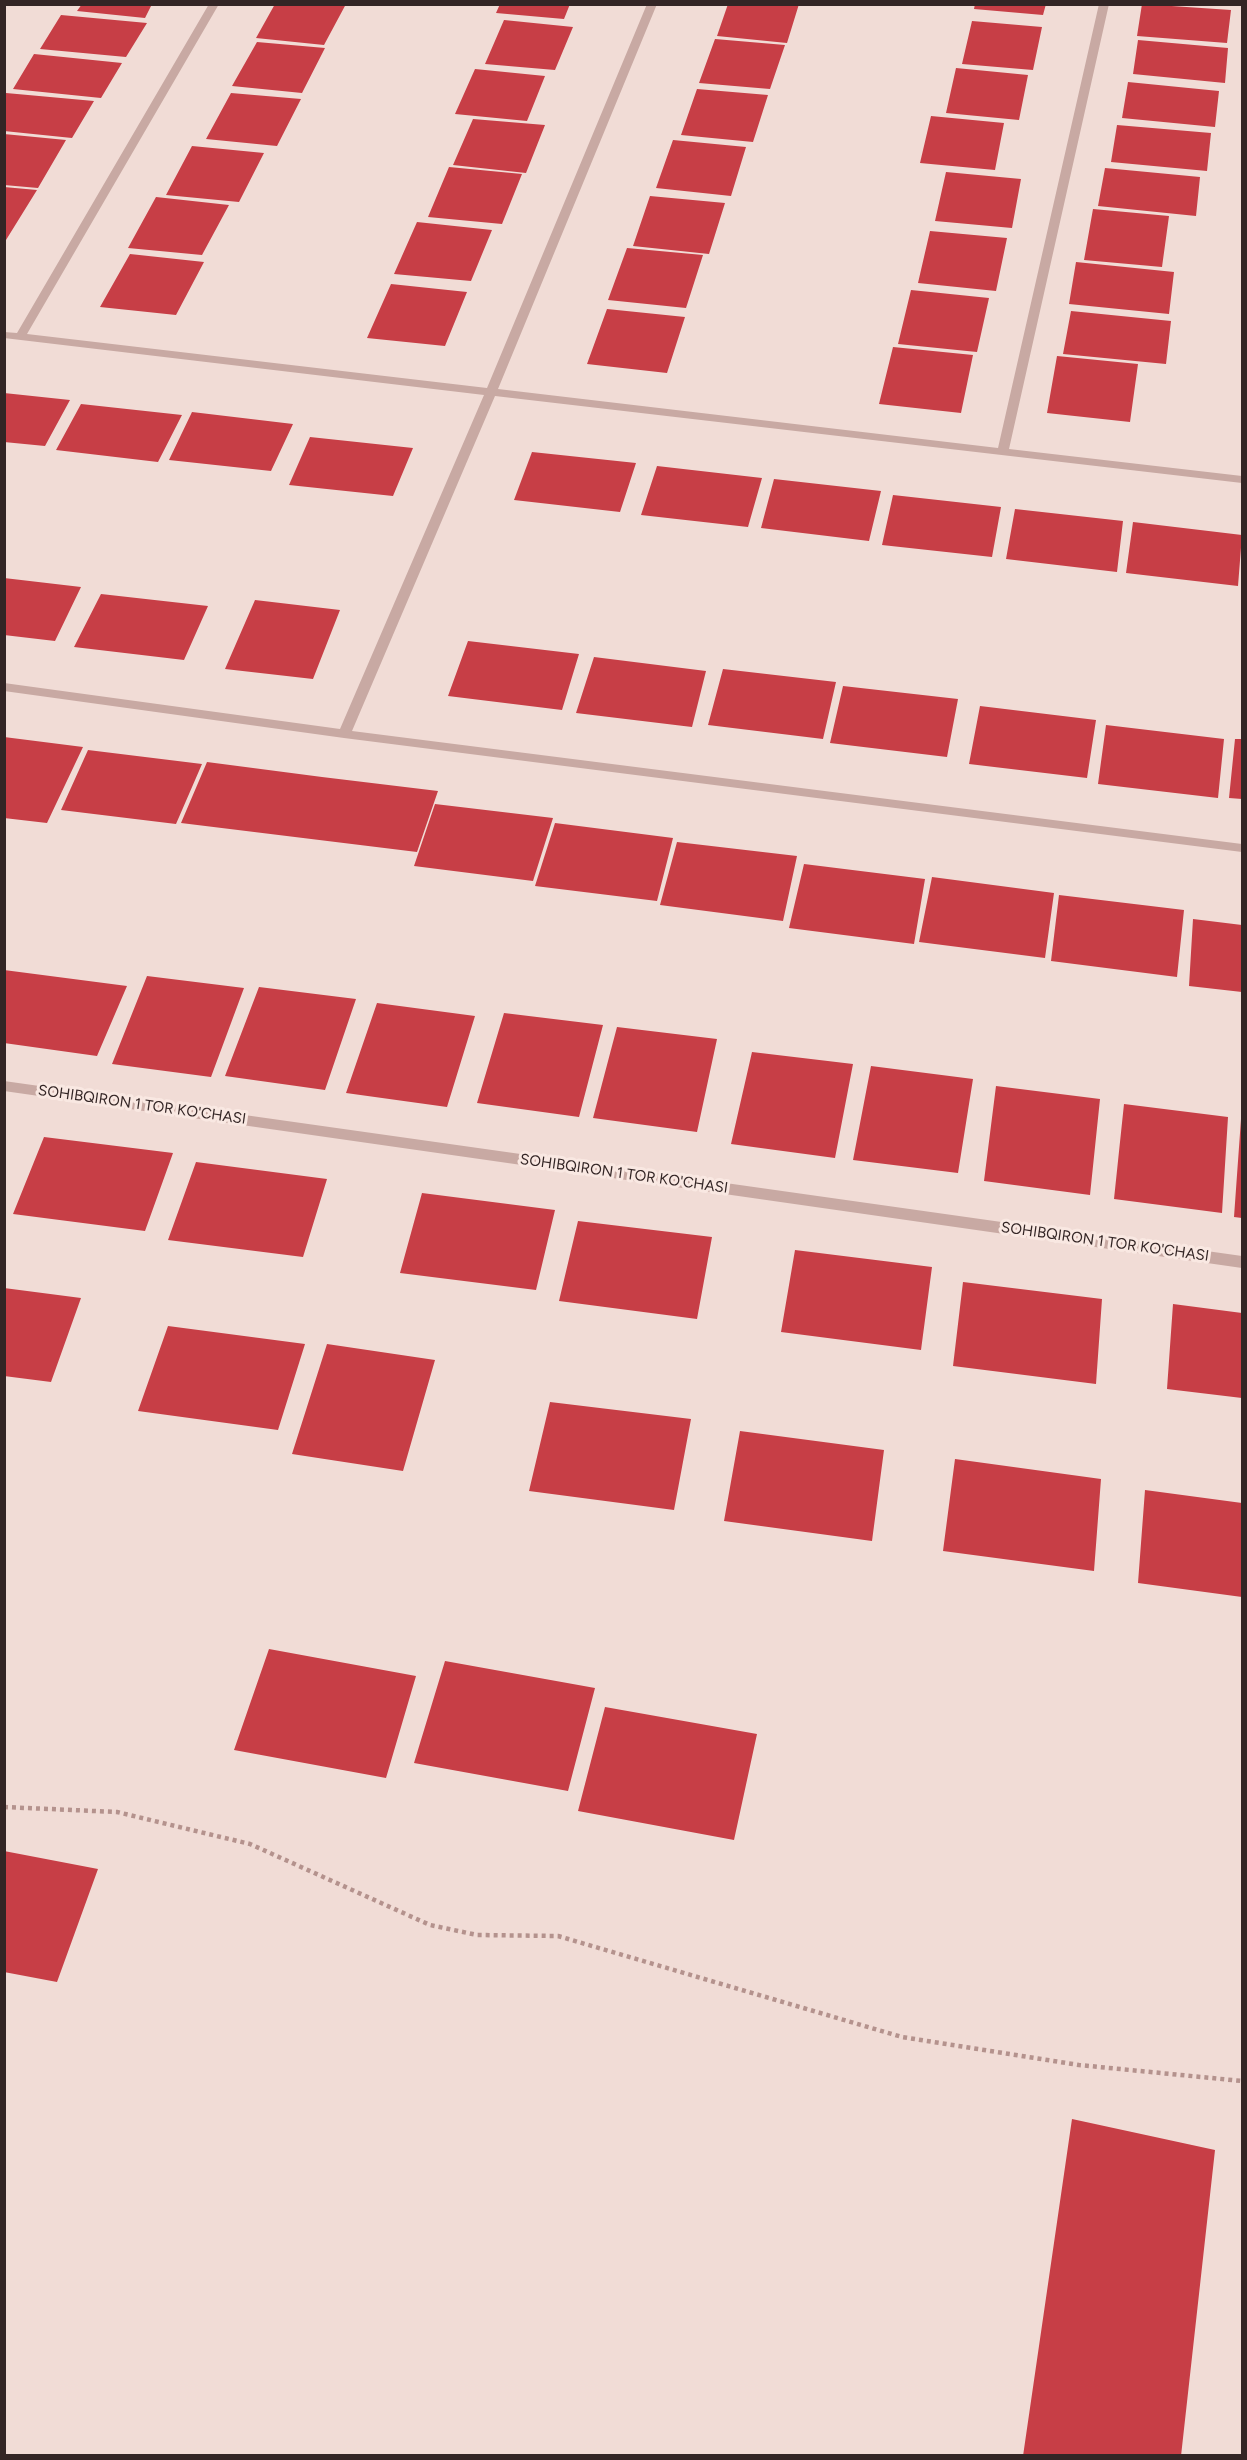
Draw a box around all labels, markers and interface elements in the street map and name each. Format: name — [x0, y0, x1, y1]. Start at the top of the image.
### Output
street label: SOHIBQIRON 1 TOR KO'CHASI — [37, 1081, 247, 1129]
street label: SOHIBQIRON 1 TOR KO'CHASI — [519, 1150, 729, 1198]
street label: SOHIBQIRON 1 TOR KO'CHASI — [1000, 1218, 1210, 1266]

